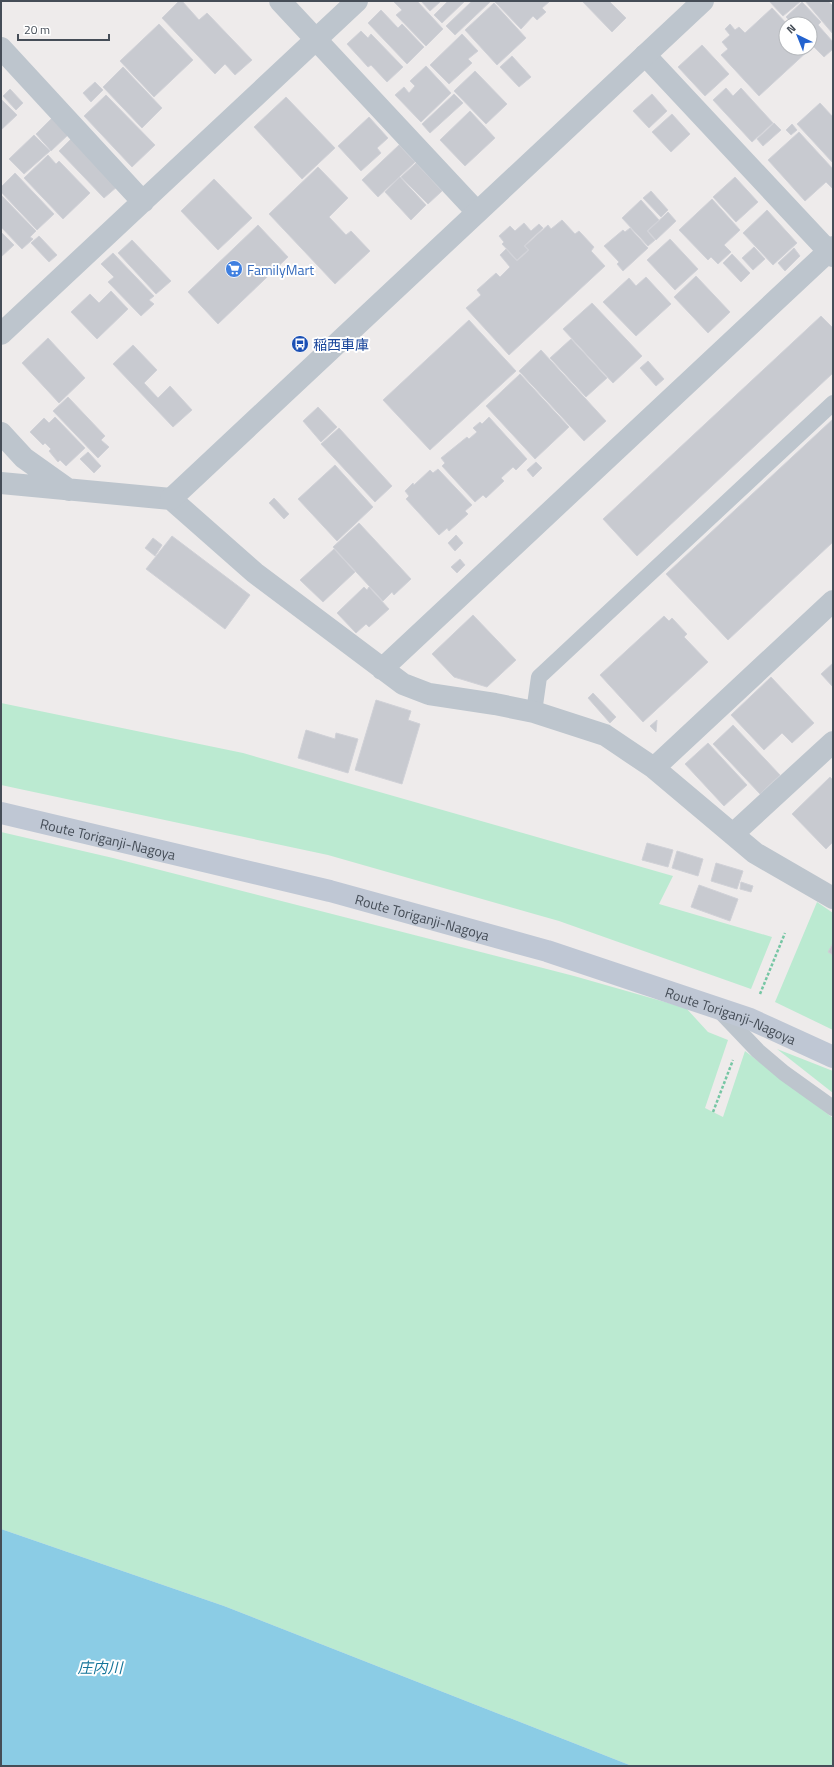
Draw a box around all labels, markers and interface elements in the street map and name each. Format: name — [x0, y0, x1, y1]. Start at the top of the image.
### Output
scale bar — [18, 16, 109, 42]
north arrow — [778, 16, 818, 56]
text: 20 m — [24, 20, 50, 39]
text: N — [783, 20, 799, 37]
supermarket icon: FamilyMart — [224, 259, 244, 279]
place label: FamilyMart — [247, 259, 314, 280]
bus stop icon: 稲西車庫 — [290, 334, 310, 354]
place label: 稲西車庫 — [313, 334, 369, 355]
street label: Route Toriganji-Nagoya — [38, 812, 178, 865]
street label: Route Toriganji-Nagoya — [353, 888, 492, 945]
street label: Route Toriganji-Nagoya — [663, 981, 800, 1049]
water label: 庄内川 — [77, 1656, 124, 1679]

